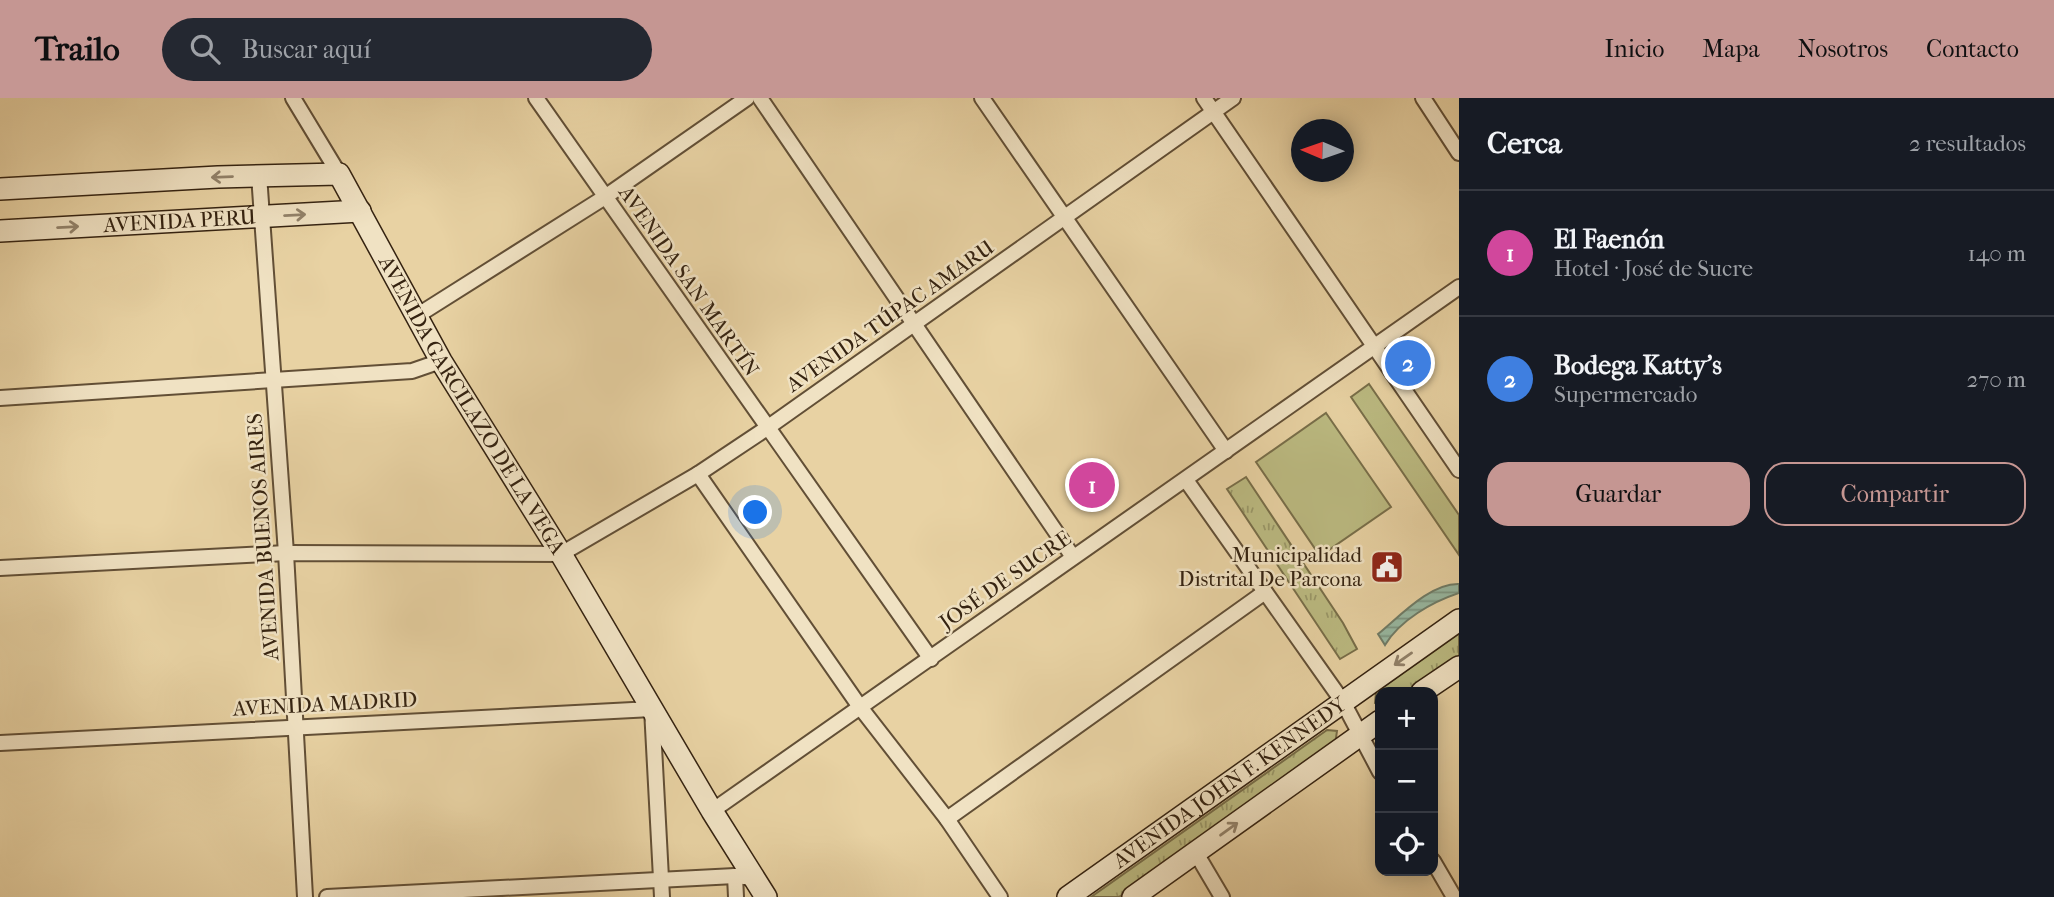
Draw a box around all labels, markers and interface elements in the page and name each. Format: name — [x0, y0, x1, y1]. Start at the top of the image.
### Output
search box — [162, 18, 652, 81]
text: Trailo — [35, 30, 120, 69]
icon: search — [186, 30, 224, 68]
text: Buscar aquí — [242, 34, 371, 65]
text: Inicio — [1604, 35, 1664, 63]
text: Mapa — [1702, 35, 1760, 63]
text: Nosotros — [1798, 35, 1888, 63]
text: Contacto — [1926, 35, 2019, 63]
north arrow — [1291, 119, 1354, 182]
text: Cerca — [1487, 126, 1562, 161]
text: 2 resultados — [1909, 130, 2026, 157]
one-way arrow — [211, 170, 234, 183]
street label: AVENIDA SAN MARTÍN — [613, 180, 764, 381]
street label: AVENIDA PERÚ — [102, 205, 257, 237]
one-way arrow — [284, 208, 307, 221]
one-way arrow — [56, 221, 79, 234]
text: El Faenón — [1554, 224, 1664, 255]
street label: AVENIDA TÚPAC AMARU — [781, 235, 999, 398]
text: 1 — [1506, 240, 1514, 267]
text: 140 m — [1967, 240, 2026, 267]
street label: AVENIDA GARCILAZO DE LA VEGA — [373, 251, 570, 559]
text: Hotel · José de Sucre — [1554, 255, 1753, 282]
pin: 2 — [1385, 337, 1431, 389]
text: Bodega Katty's — [1554, 350, 1722, 381]
text: 2 — [1504, 366, 1516, 393]
text: 270 m — [1966, 366, 2026, 393]
text: Supermercado — [1554, 381, 1698, 408]
street label: AVENIDA BUENOS AIRES — [242, 413, 284, 662]
pin: 1 — [1069, 459, 1115, 511]
button: Guardar — [1487, 462, 1750, 526]
button: Compartir — [1764, 462, 2026, 526]
your location — [738, 495, 772, 529]
street label: JOSÉ DE SUCRE — [933, 526, 1075, 635]
place label: Municipalidad Distrital De Parcona — [1178, 543, 1363, 591]
public building icon: Municipalidad Distrital De Parcona — [1368, 548, 1406, 586]
one-way arrow — [1394, 652, 1413, 666]
street label: AVENIDA MADRID — [231, 687, 418, 721]
map controls — [1375, 687, 1438, 876]
button: + — [1375, 687, 1438, 750]
street label: AVENIDA JOHN F. KENNEDY — [1108, 692, 1351, 874]
button: − — [1375, 750, 1438, 813]
button: locate — [1375, 813, 1438, 876]
one-way arrow — [1219, 822, 1238, 836]

